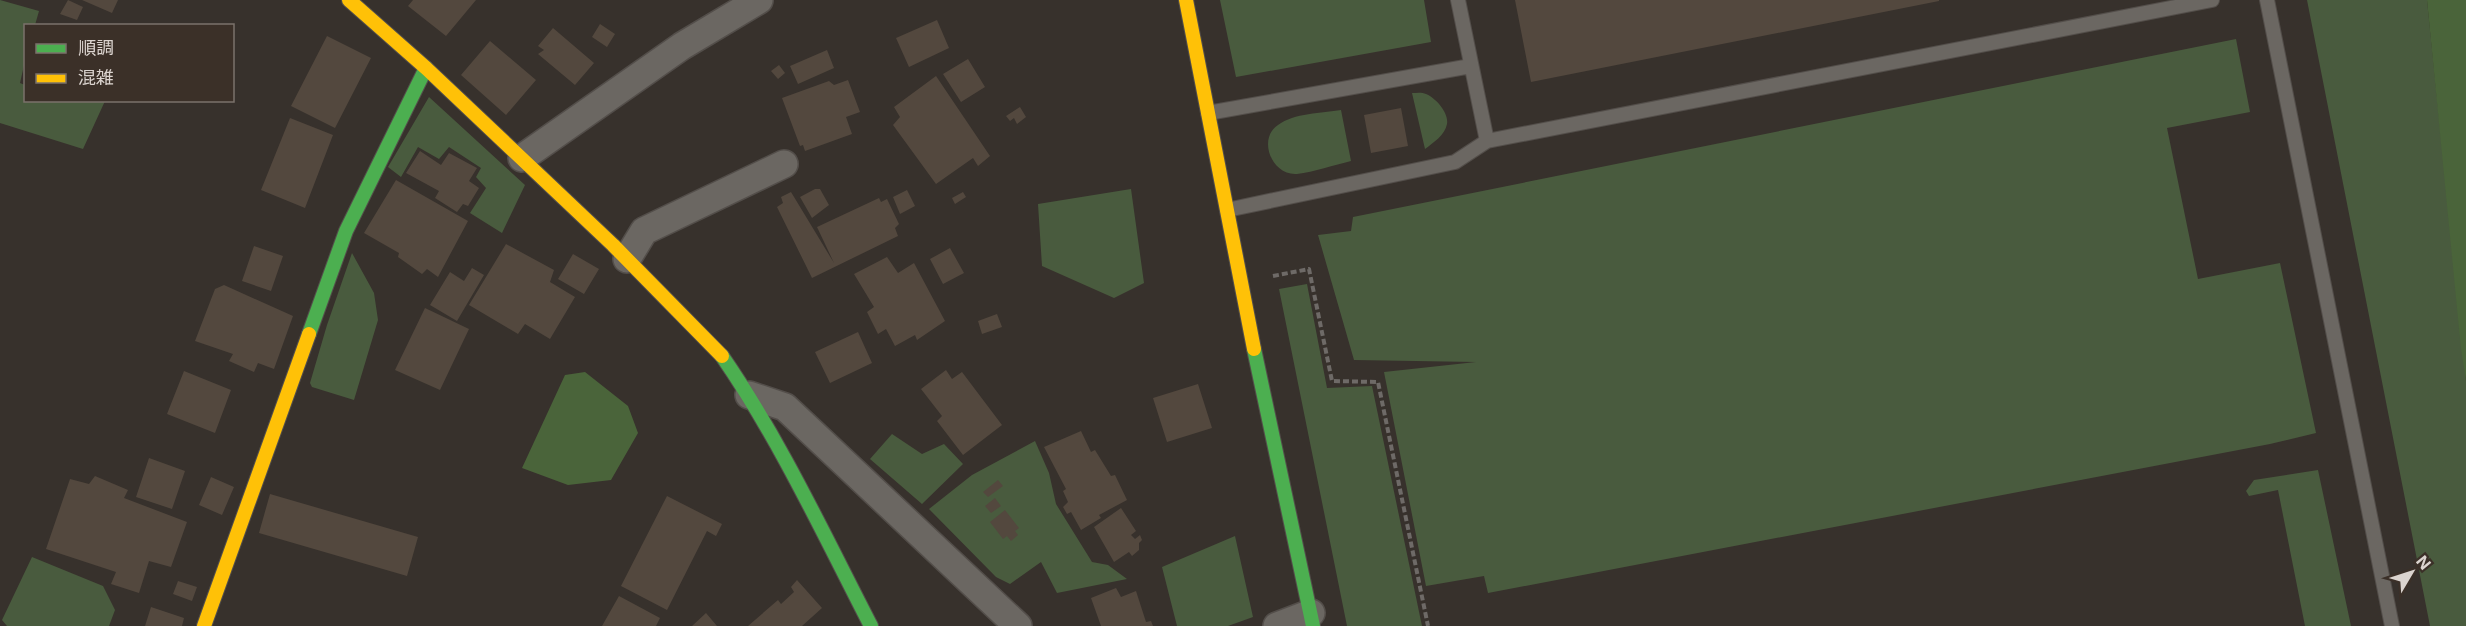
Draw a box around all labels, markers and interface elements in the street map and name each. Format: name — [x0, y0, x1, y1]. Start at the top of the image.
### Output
legend — [24, 24, 234, 102]
text: 順調 — [78, 37, 114, 58]
text: 混雑 — [78, 67, 114, 88]
north arrow — [2382, 542, 2442, 602]
text: N — [2412, 552, 2435, 574]

